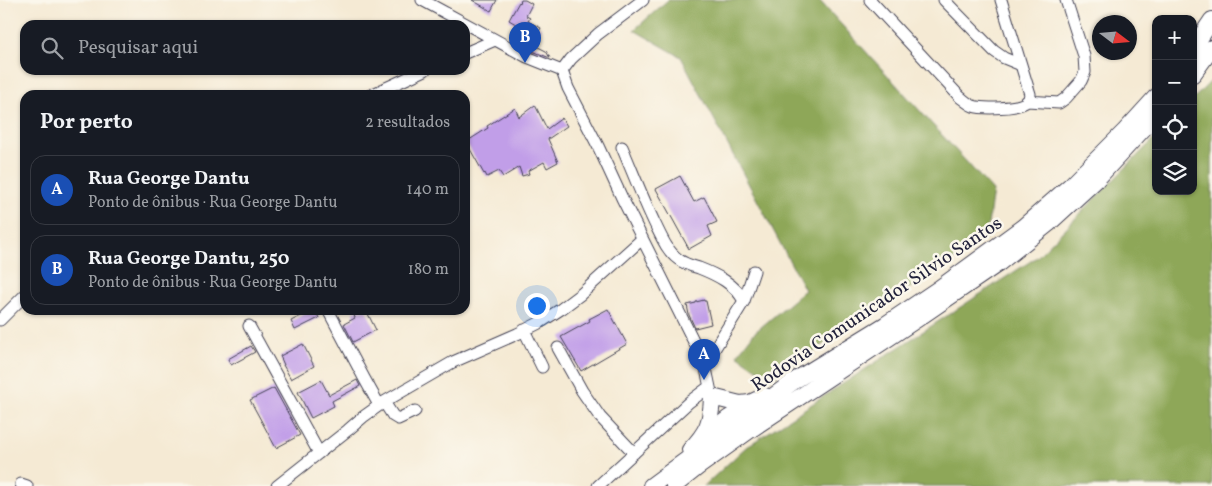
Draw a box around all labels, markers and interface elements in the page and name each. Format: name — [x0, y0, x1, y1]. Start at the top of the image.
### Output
north arrow — [1092, 15, 1137, 60]
map controls — [1152, 15, 1197, 195]
button: + — [1152, 15, 1197, 60]
search box — [20, 20, 470, 75]
pin: B — [509, 22, 541, 63]
icon: search — [38, 34, 66, 62]
text: Pesquisar aqui — [78, 35, 198, 61]
button: − — [1152, 60, 1197, 105]
button: locate — [1152, 105, 1197, 150]
text: Por perto — [40, 108, 133, 137]
text: 2 resultados — [365, 112, 450, 134]
button: layers — [1152, 150, 1197, 195]
text: Rua George Dantu — [88, 166, 250, 192]
text: A — [51, 179, 63, 201]
text: 140 m — [407, 179, 449, 201]
text: Ponto de ônibus · Rua George Dantu — [88, 192, 338, 214]
street label: Rodovia Comunicador Silvio Santos — [746, 211, 1008, 399]
text: Rua George Dantu, 250 — [88, 246, 289, 272]
text: B — [52, 259, 62, 281]
text: 180 m — [408, 259, 449, 281]
text: Ponto de ônibus · Rua George Dantu — [88, 272, 338, 294]
your location — [524, 293, 550, 319]
pin: A — [688, 339, 720, 380]

